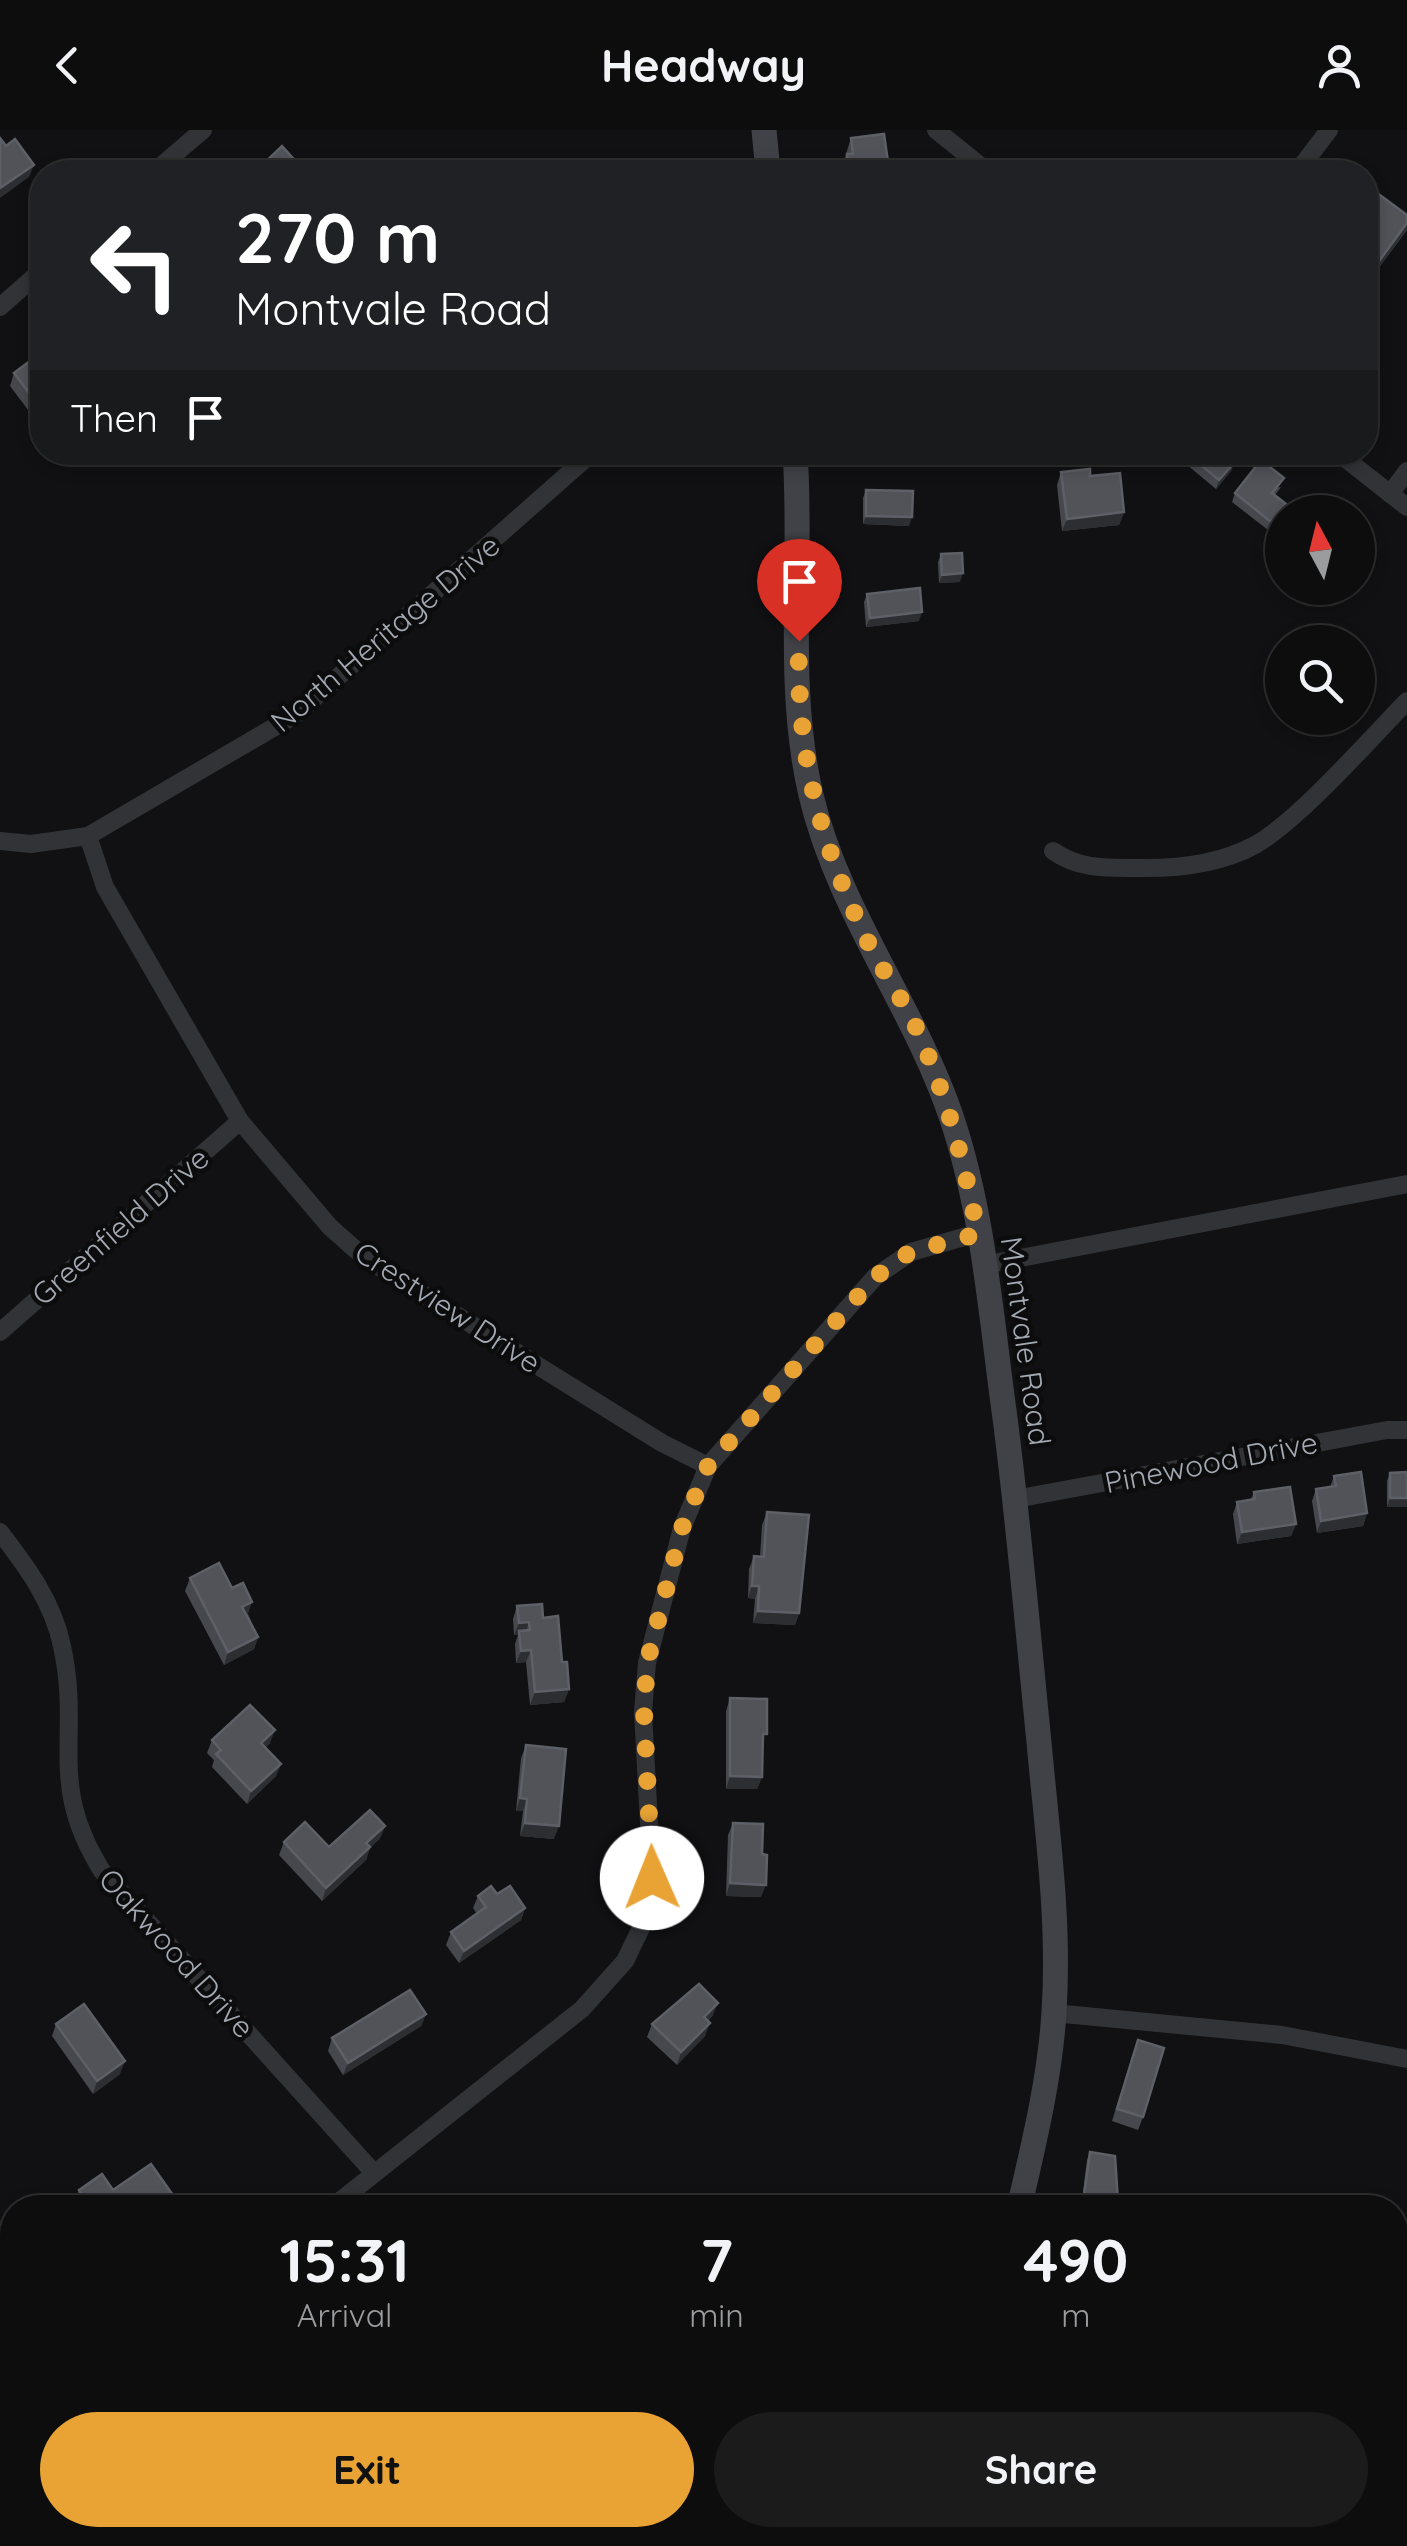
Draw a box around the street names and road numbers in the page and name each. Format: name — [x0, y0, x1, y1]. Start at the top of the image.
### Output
street label: North Heritage Drive — [263, 526, 507, 740]
street label: Greenfield Drive — [24, 1139, 216, 1313]
street label: Crestview Drive — [348, 1233, 548, 1381]
street label: Montvale Road — [993, 1234, 1059, 1448]
street label: Pinewood Drive — [1101, 1423, 1321, 1501]
street label: Oakwood Drive — [91, 1861, 263, 2045]

